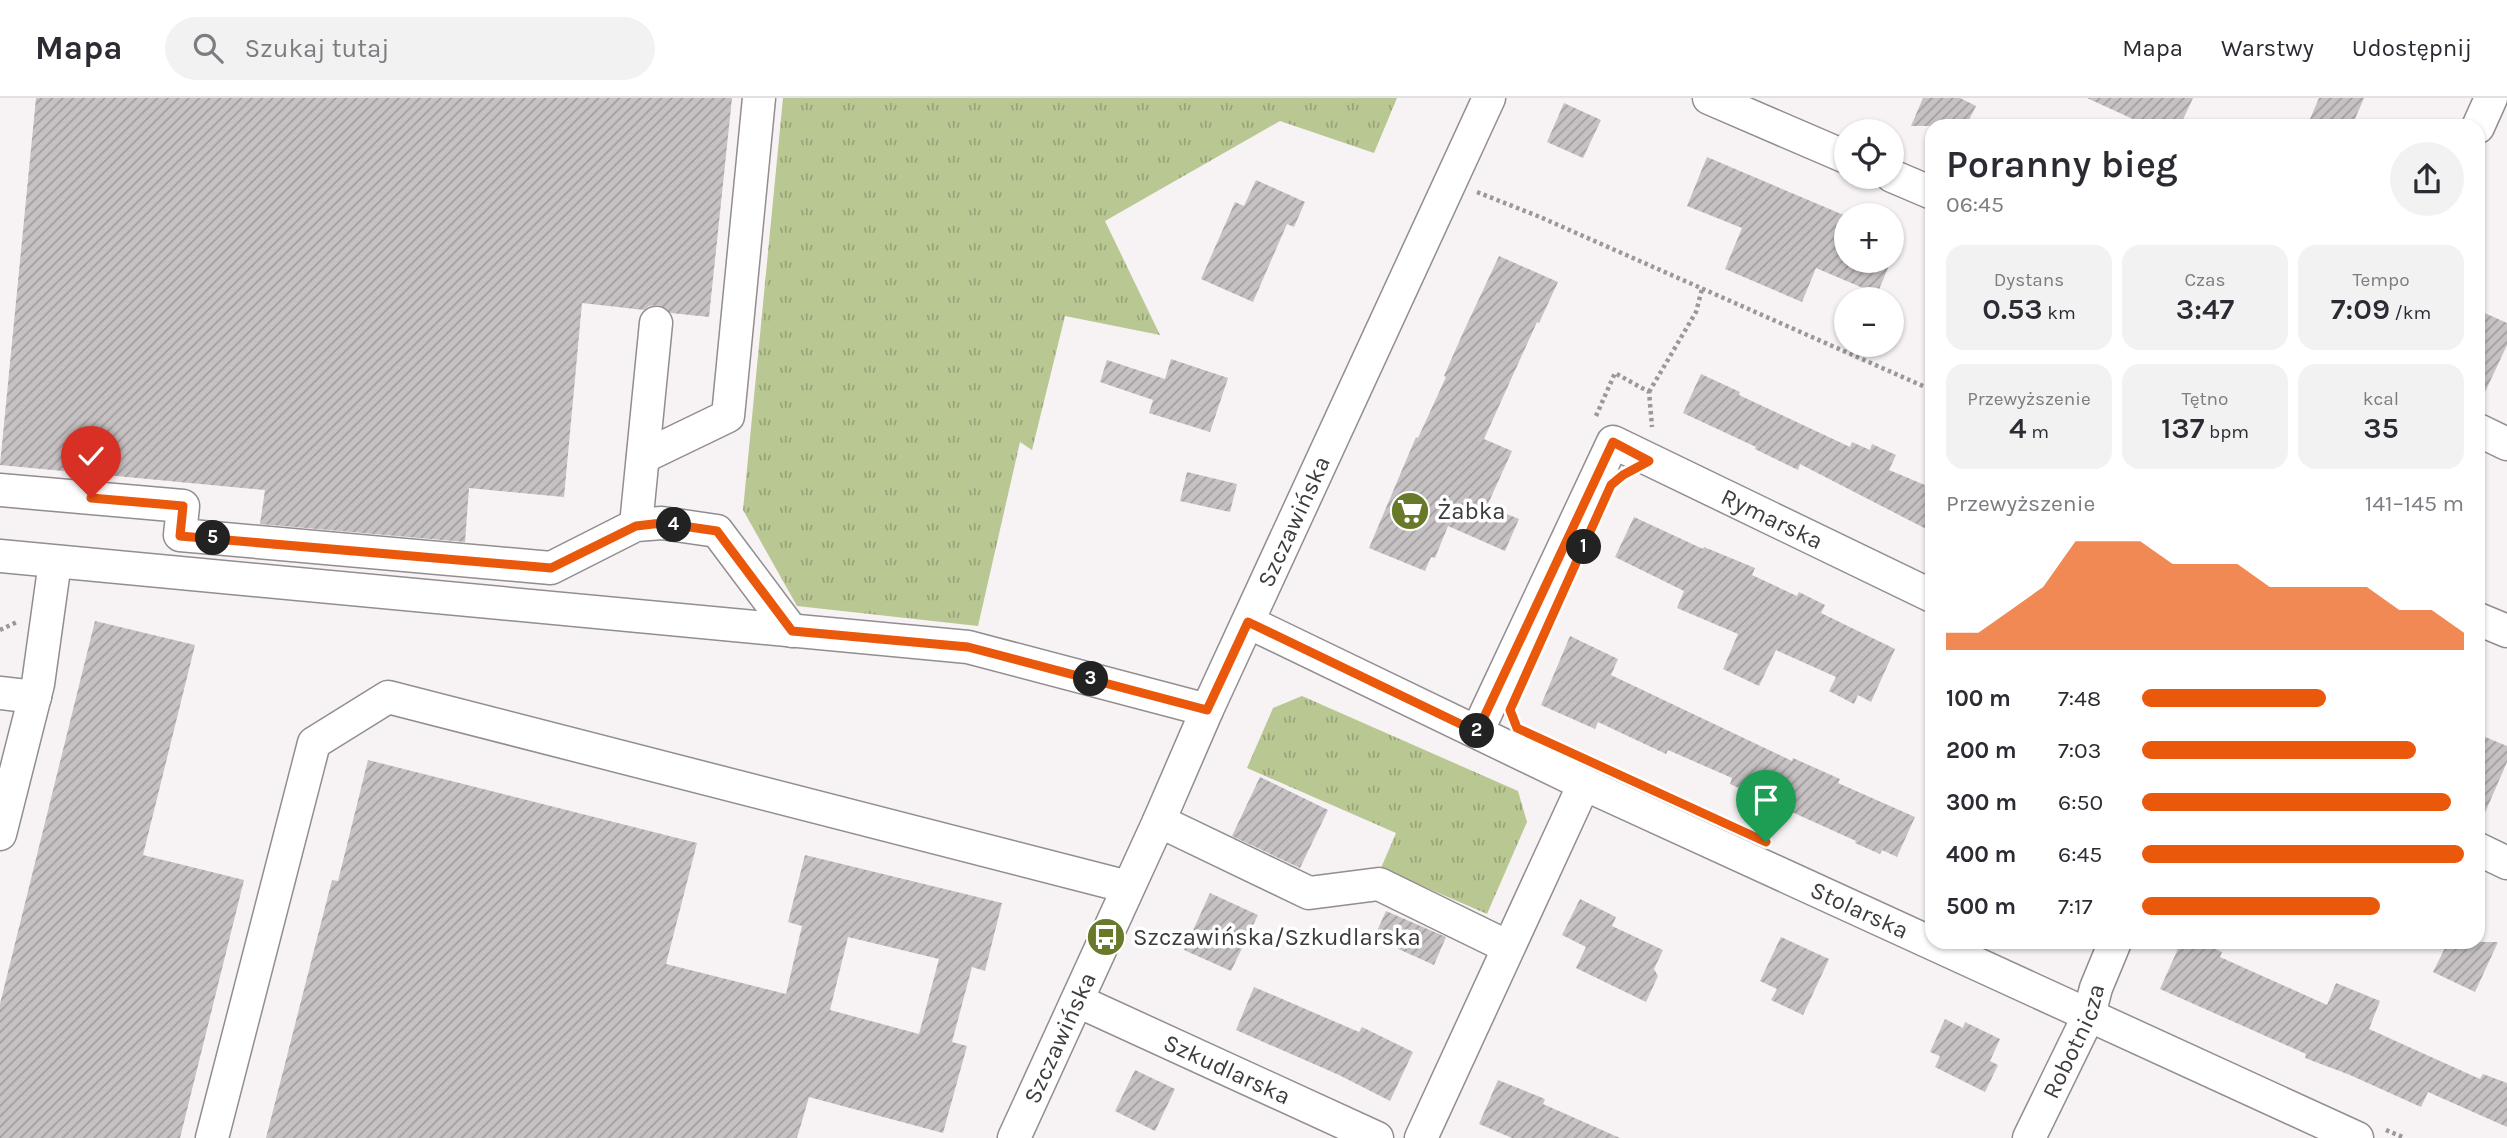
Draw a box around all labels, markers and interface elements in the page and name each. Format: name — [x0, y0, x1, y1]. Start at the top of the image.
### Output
search box — [165, 17, 655, 80]
text: Mapa — [35, 29, 123, 67]
icon: search — [189, 29, 227, 67]
text: Szukaj tutaj — [245, 33, 389, 64]
text: Mapa — [2122, 34, 2183, 62]
text: Warstwy — [2221, 34, 2314, 62]
text: Udostępnij — [2352, 34, 2472, 62]
map controls — [1834, 119, 1904, 357]
button: locate — [1834, 119, 1904, 189]
text: Poranny bieg — [1946, 142, 2178, 187]
button: share — [2390, 142, 2464, 216]
text: 06:45 — [1946, 191, 2004, 218]
button: + — [1834, 203, 1904, 273]
text: Dystans — [1994, 269, 2064, 291]
text: Czas — [2184, 269, 2226, 291]
text: Tempo — [2352, 269, 2410, 291]
button: − — [1834, 287, 1904, 357]
text: 0.53 — [1982, 291, 2043, 327]
text: 3:47 — [2176, 291, 2234, 327]
text: 7:09 — [2331, 291, 2390, 327]
text: km — [2043, 302, 2076, 324]
text: /km — [2390, 302, 2431, 324]
text: Przewyższenie — [1967, 388, 2091, 410]
text: Tętno — [2182, 388, 2228, 410]
text: kcal — [2363, 388, 2399, 410]
text: 4 — [2009, 410, 2027, 446]
text: 137 — [2161, 410, 2204, 446]
text: 35 — [2363, 410, 2399, 446]
text: m — [2027, 421, 2049, 443]
text: bpm — [2204, 421, 2249, 443]
pin — [61, 426, 121, 498]
icon: check — [72, 437, 110, 475]
street label: Szczawińska — [1252, 452, 1336, 592]
street label: Rymarska — [1717, 482, 1828, 555]
supermarket icon: Żabka — [1389, 490, 1431, 532]
text: Przewyższenie — [1946, 490, 2095, 517]
text: 141–145 m — [2365, 490, 2464, 517]
place label: Żabka — [1437, 497, 1505, 525]
pin: 4 — [656, 508, 692, 542]
text: 4 — [668, 513, 679, 535]
pin: 5 — [196, 520, 230, 556]
text: 5 — [207, 526, 218, 548]
pin: 1 — [1566, 530, 1602, 564]
text: 1 — [1580, 535, 1587, 557]
pin: 3 — [1074, 662, 1108, 696]
text: 3 — [1085, 667, 1096, 689]
text: 100 m — [1946, 685, 2011, 712]
text: 7:48 — [2058, 685, 2101, 712]
pin: 2 — [1460, 714, 1494, 748]
text: 2 — [1471, 719, 1482, 741]
text: 200 m — [1946, 737, 2017, 764]
text: 7:03 — [2058, 737, 2101, 764]
pin — [1736, 770, 1796, 842]
icon: arrive — [1747, 781, 1785, 819]
text: 300 m — [1946, 789, 2017, 816]
text: 6:50 — [2058, 789, 2103, 816]
text: 400 m — [1946, 841, 2016, 868]
text: 6:45 — [2058, 841, 2102, 868]
street label: Stolarska — [1806, 876, 1913, 945]
text: 500 m — [1946, 893, 2016, 920]
text: 7:17 — [2058, 893, 2093, 920]
bus stop icon: Szczawińska/Szkudlarska — [1085, 916, 1127, 958]
place label: Szczawińska/Szkudlarska — [1133, 923, 1421, 951]
street label: Szczawińska — [1018, 968, 1102, 1108]
street label: Robotnicza — [2036, 981, 2110, 1103]
street label: Szkudlarska — [1159, 1028, 1295, 1110]

